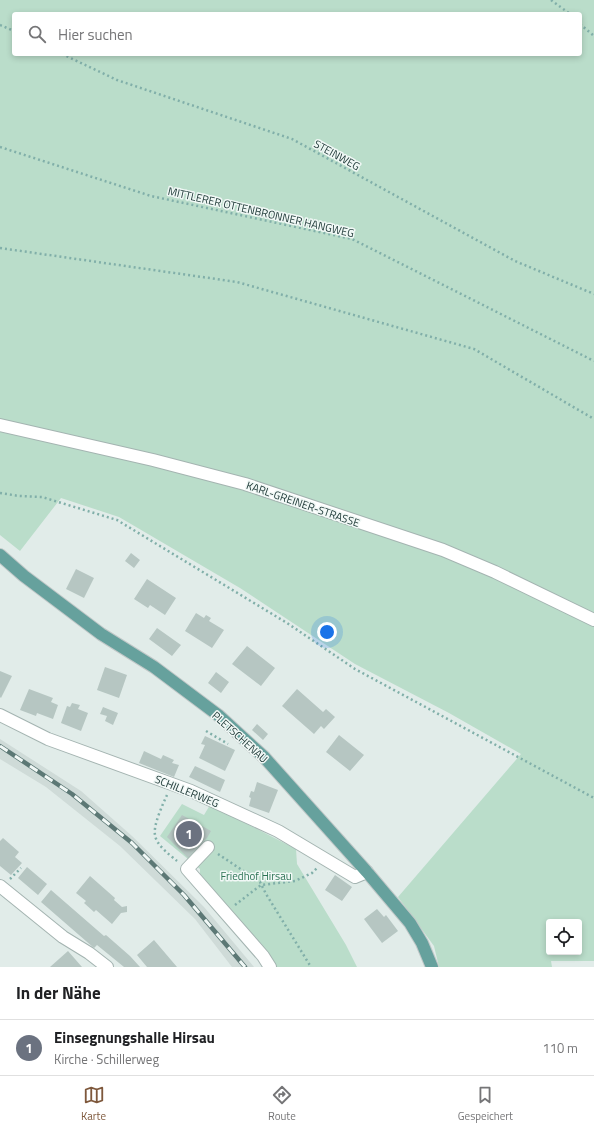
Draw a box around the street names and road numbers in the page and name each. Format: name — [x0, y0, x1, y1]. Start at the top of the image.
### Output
street label: STEINWEG — [311, 136, 363, 174]
street label: MITTLERER OTTENBRONNER HANGWEG — [166, 183, 356, 241]
street label: KARL-GREINER-STRASSE — [244, 477, 362, 531]
street label: PLETSCHENAU — [209, 708, 271, 766]
street label: SCHILLERWEG — [152, 771, 222, 811]

